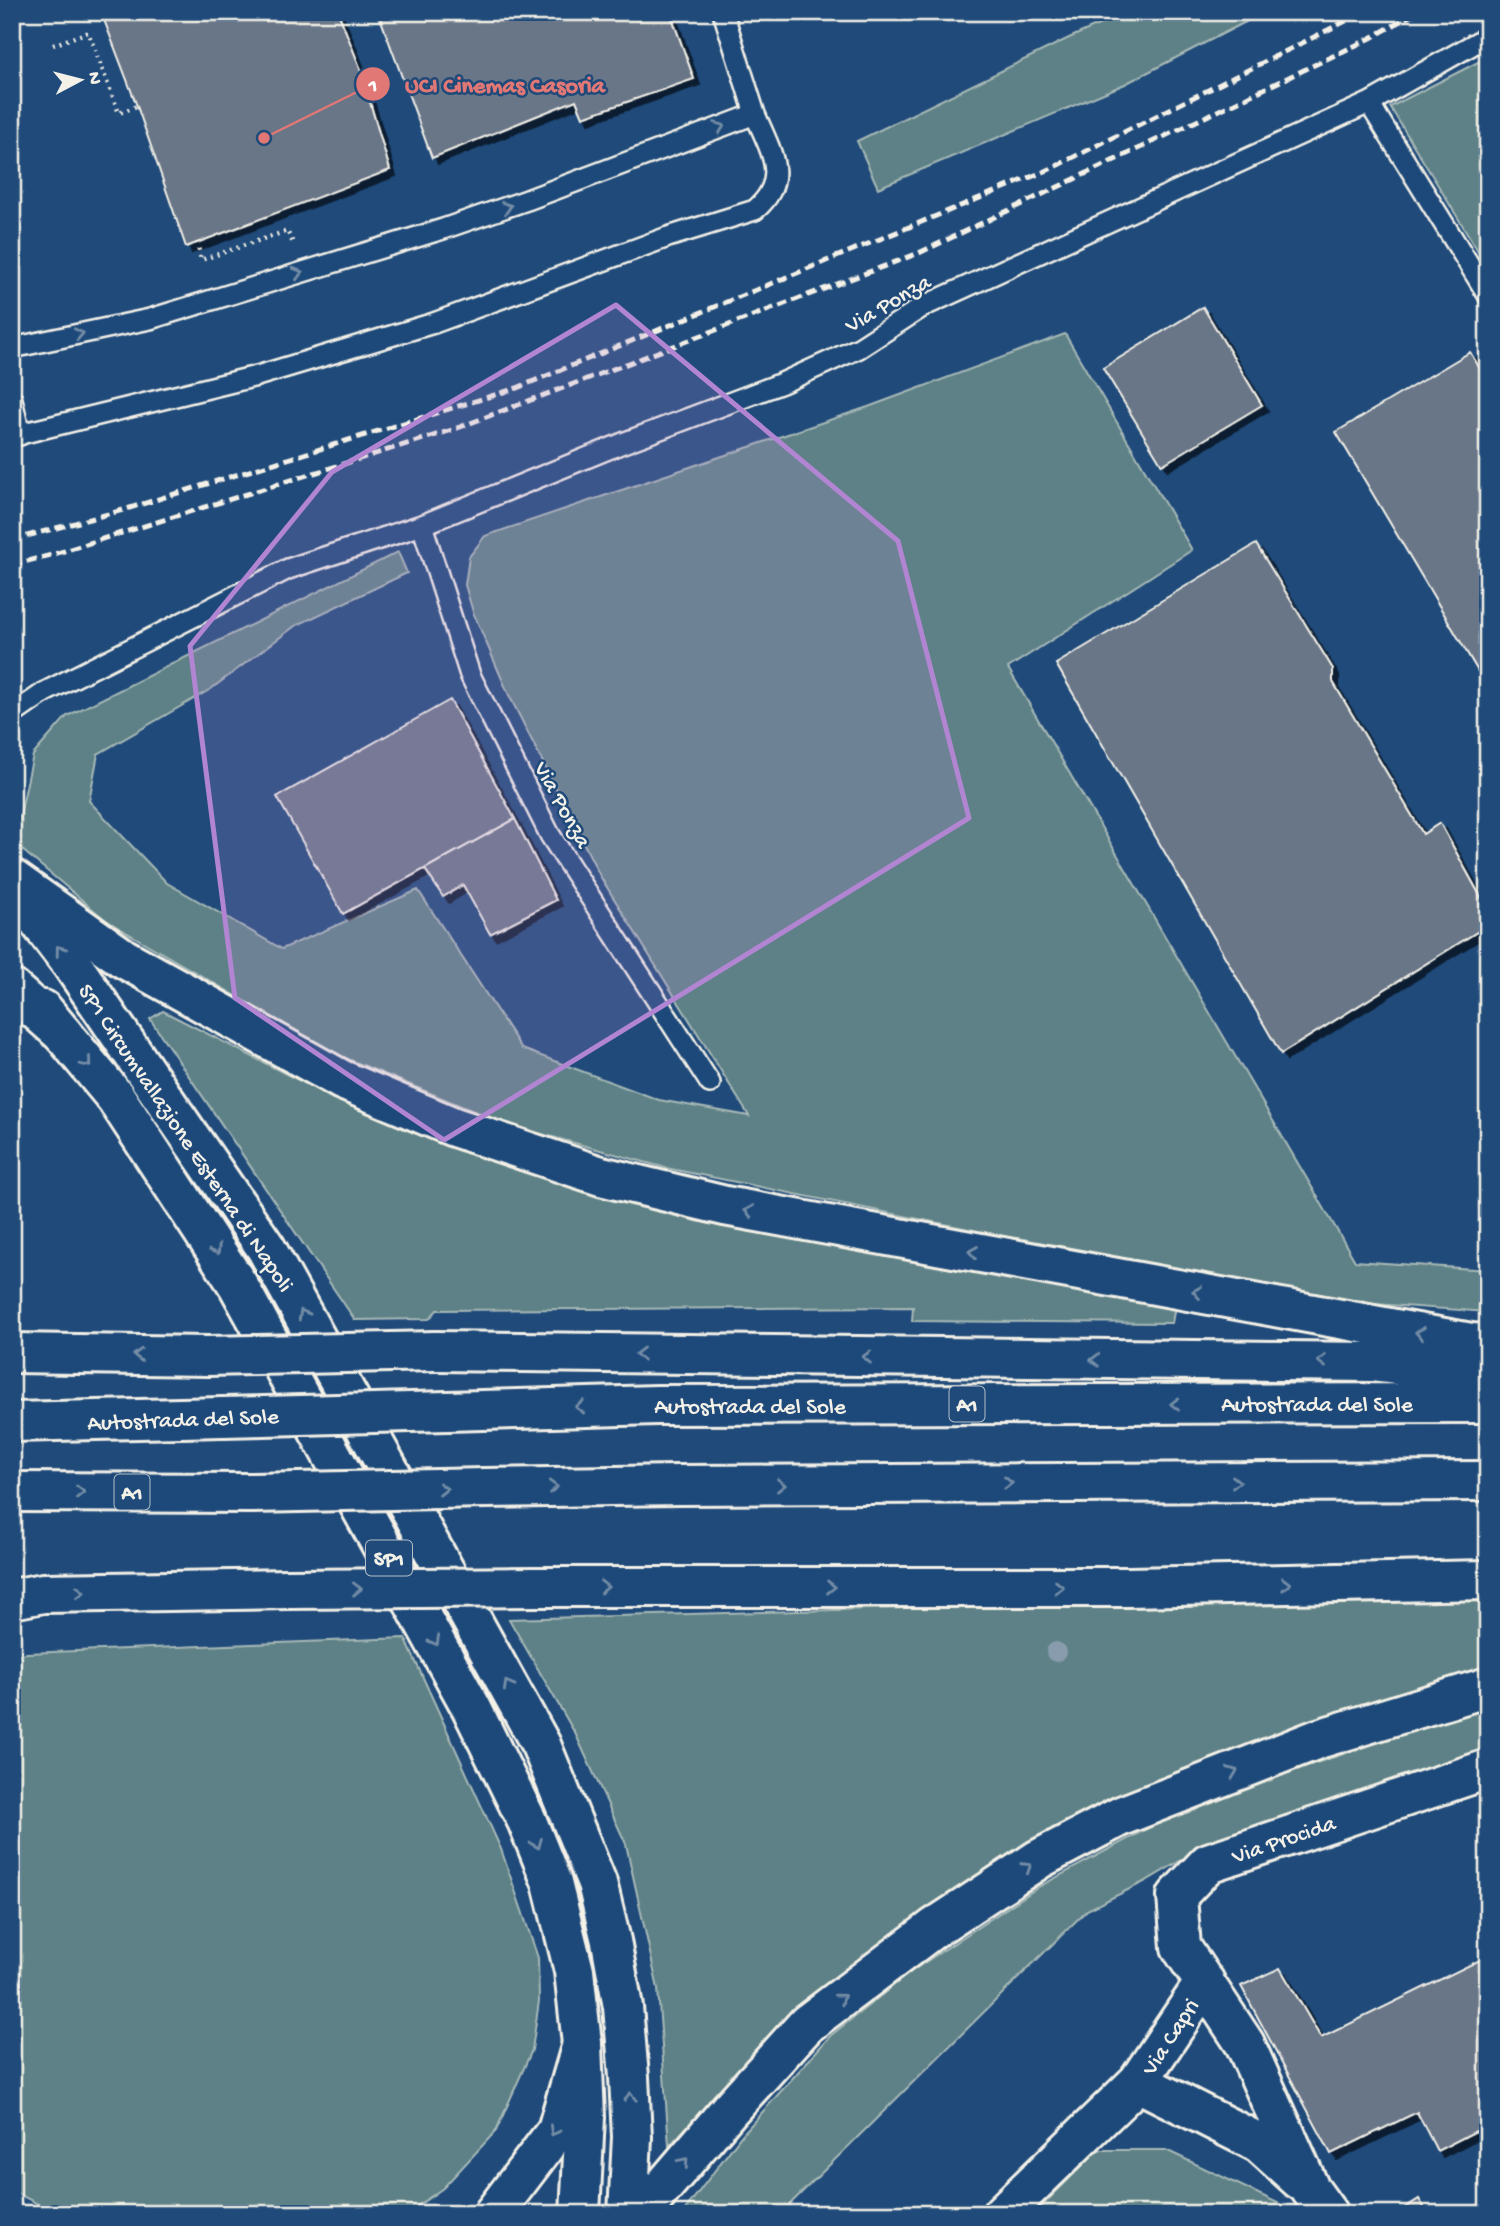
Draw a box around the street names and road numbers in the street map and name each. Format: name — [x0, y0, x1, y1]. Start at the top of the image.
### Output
street label: Via Ponza — [840, 269, 937, 341]
street label: Via Ponza — [526, 757, 596, 855]
street label: SP1 Circumvallazione Esterna di Napoli — [71, 980, 298, 1298]
road number: A1 — [950, 1386, 984, 1422]
street label: Autostrada del Sole — [1221, 1393, 1414, 1420]
street label: Autostrada del Sole — [654, 1395, 847, 1422]
street label: Autostrada del Sole — [87, 1405, 280, 1438]
road number: A1 — [114, 1474, 150, 1510]
road number: SP1 — [366, 1540, 412, 1576]
street label: Via Procida — [1228, 1811, 1341, 1872]
street label: Via Capri — [1137, 1995, 1207, 2082]

